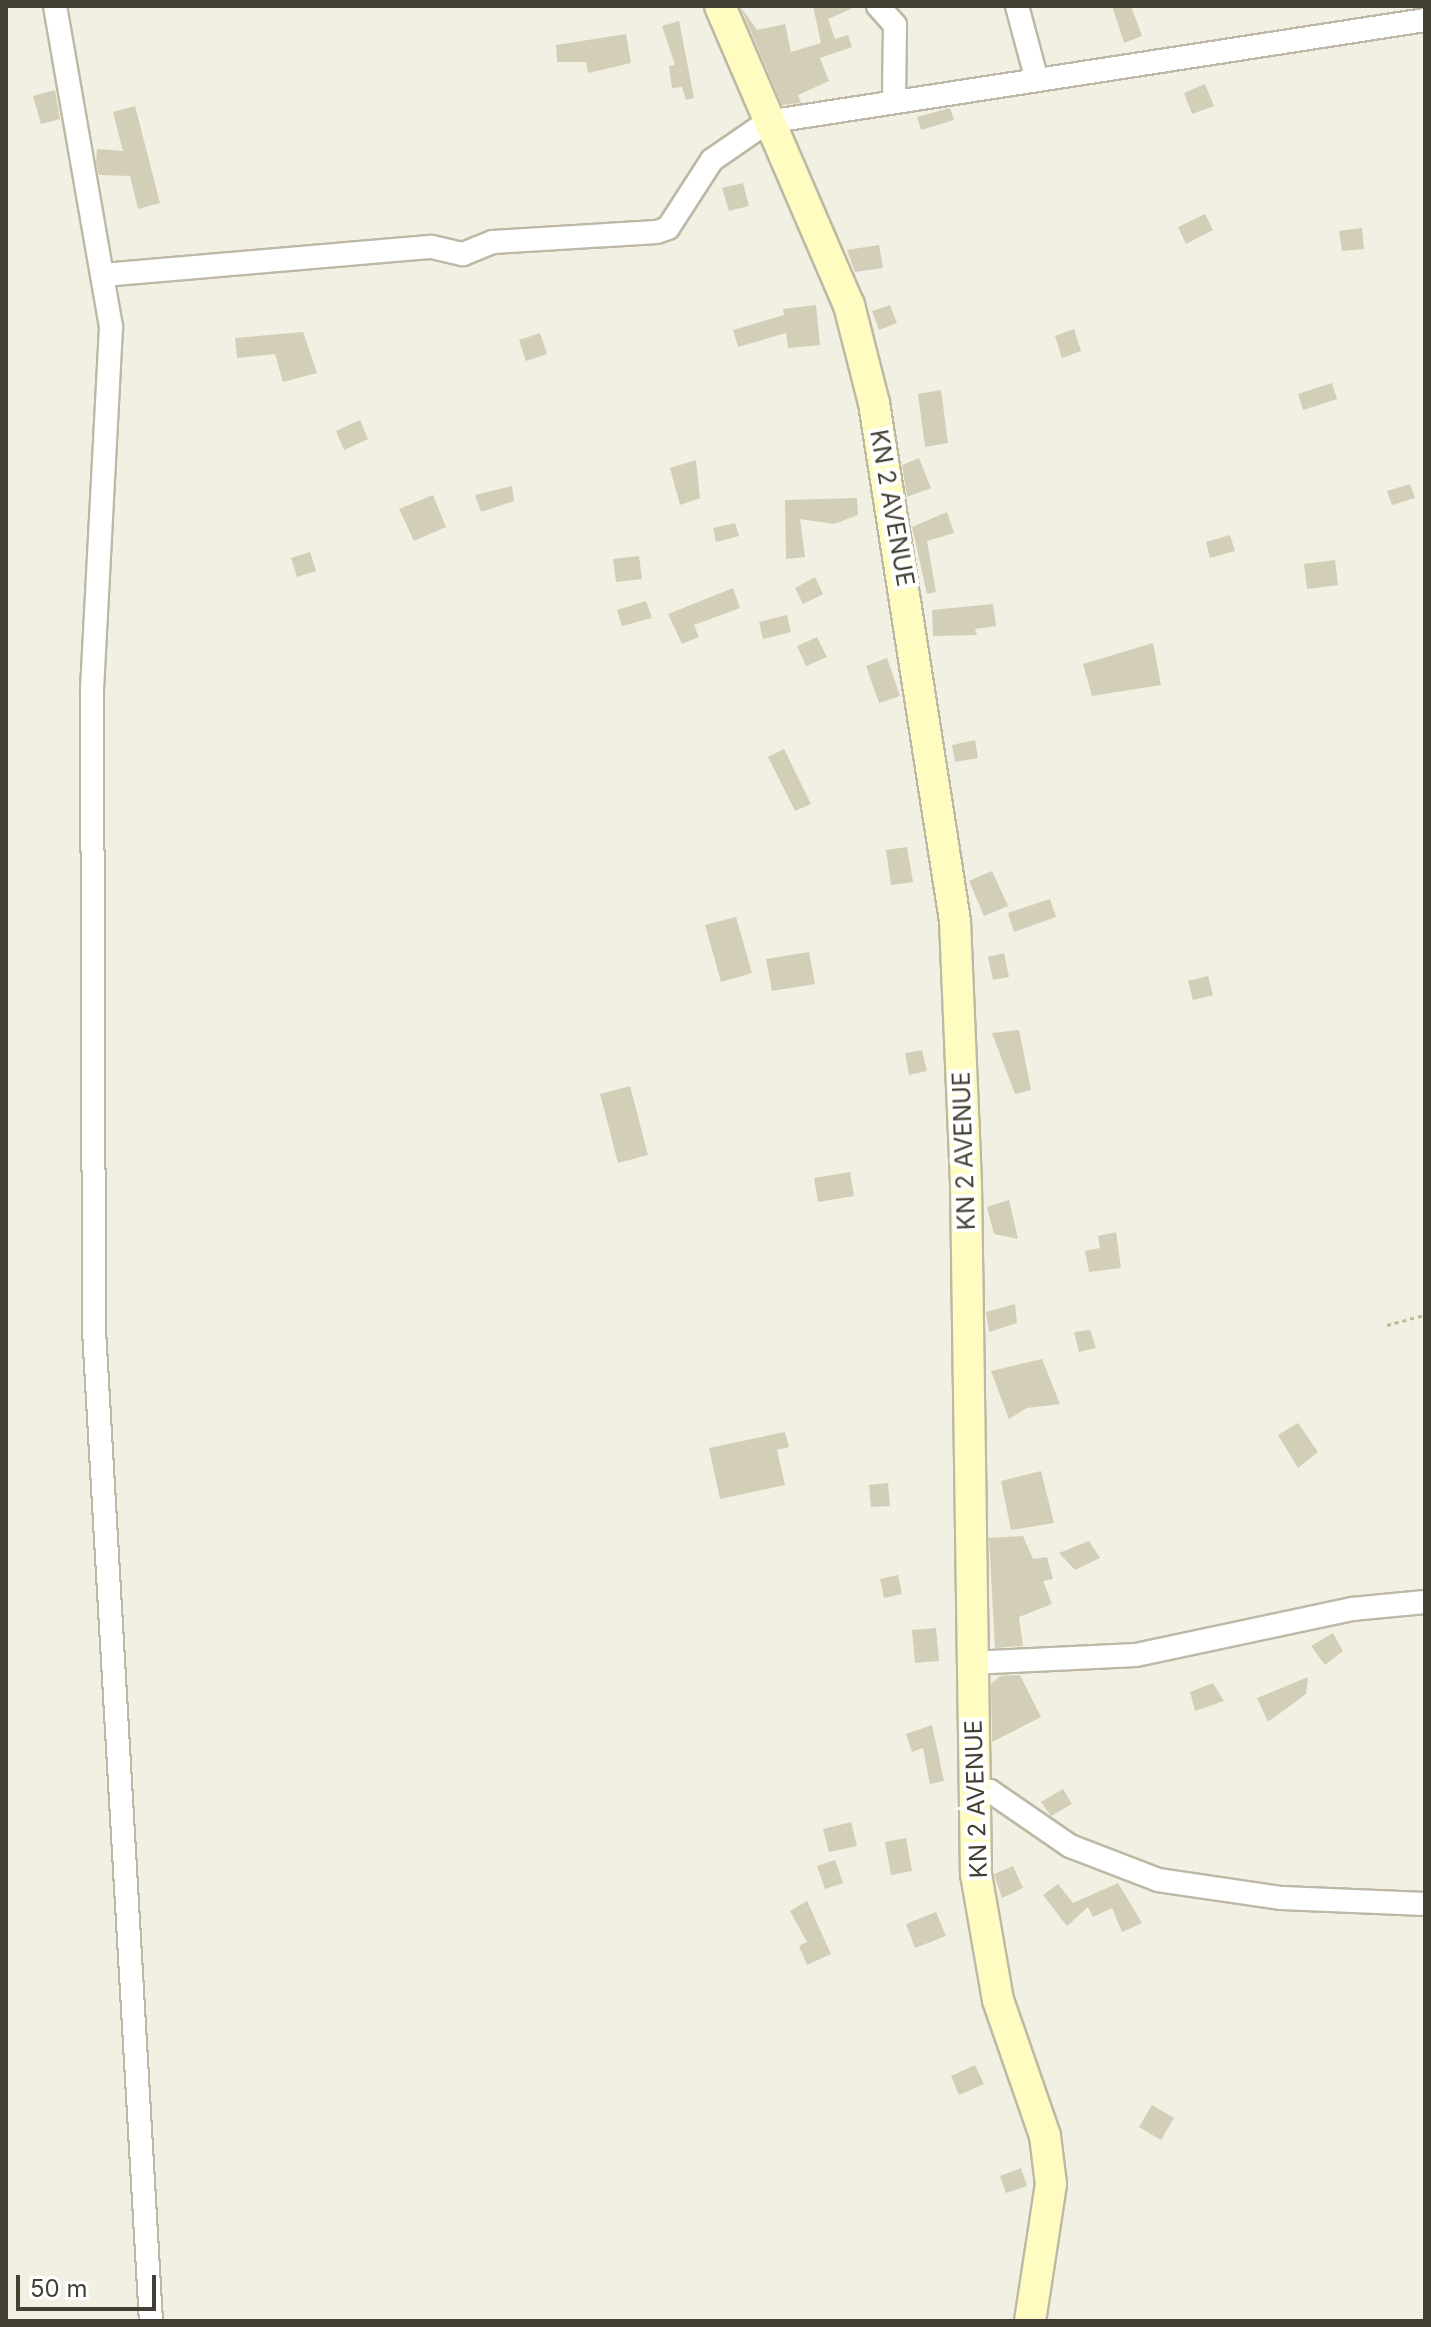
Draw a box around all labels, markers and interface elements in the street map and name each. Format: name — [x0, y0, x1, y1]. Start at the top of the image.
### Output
street label: KN 2 AVENUE — [864, 427, 920, 589]
street label: KN 2 AVENUE — [947, 1071, 981, 1231]
street label: KN 2 AVENUE — [959, 1719, 993, 1879]
scale bar — [20, 2259, 160, 2309]
text: 50 m — [30, 2274, 88, 2303]

